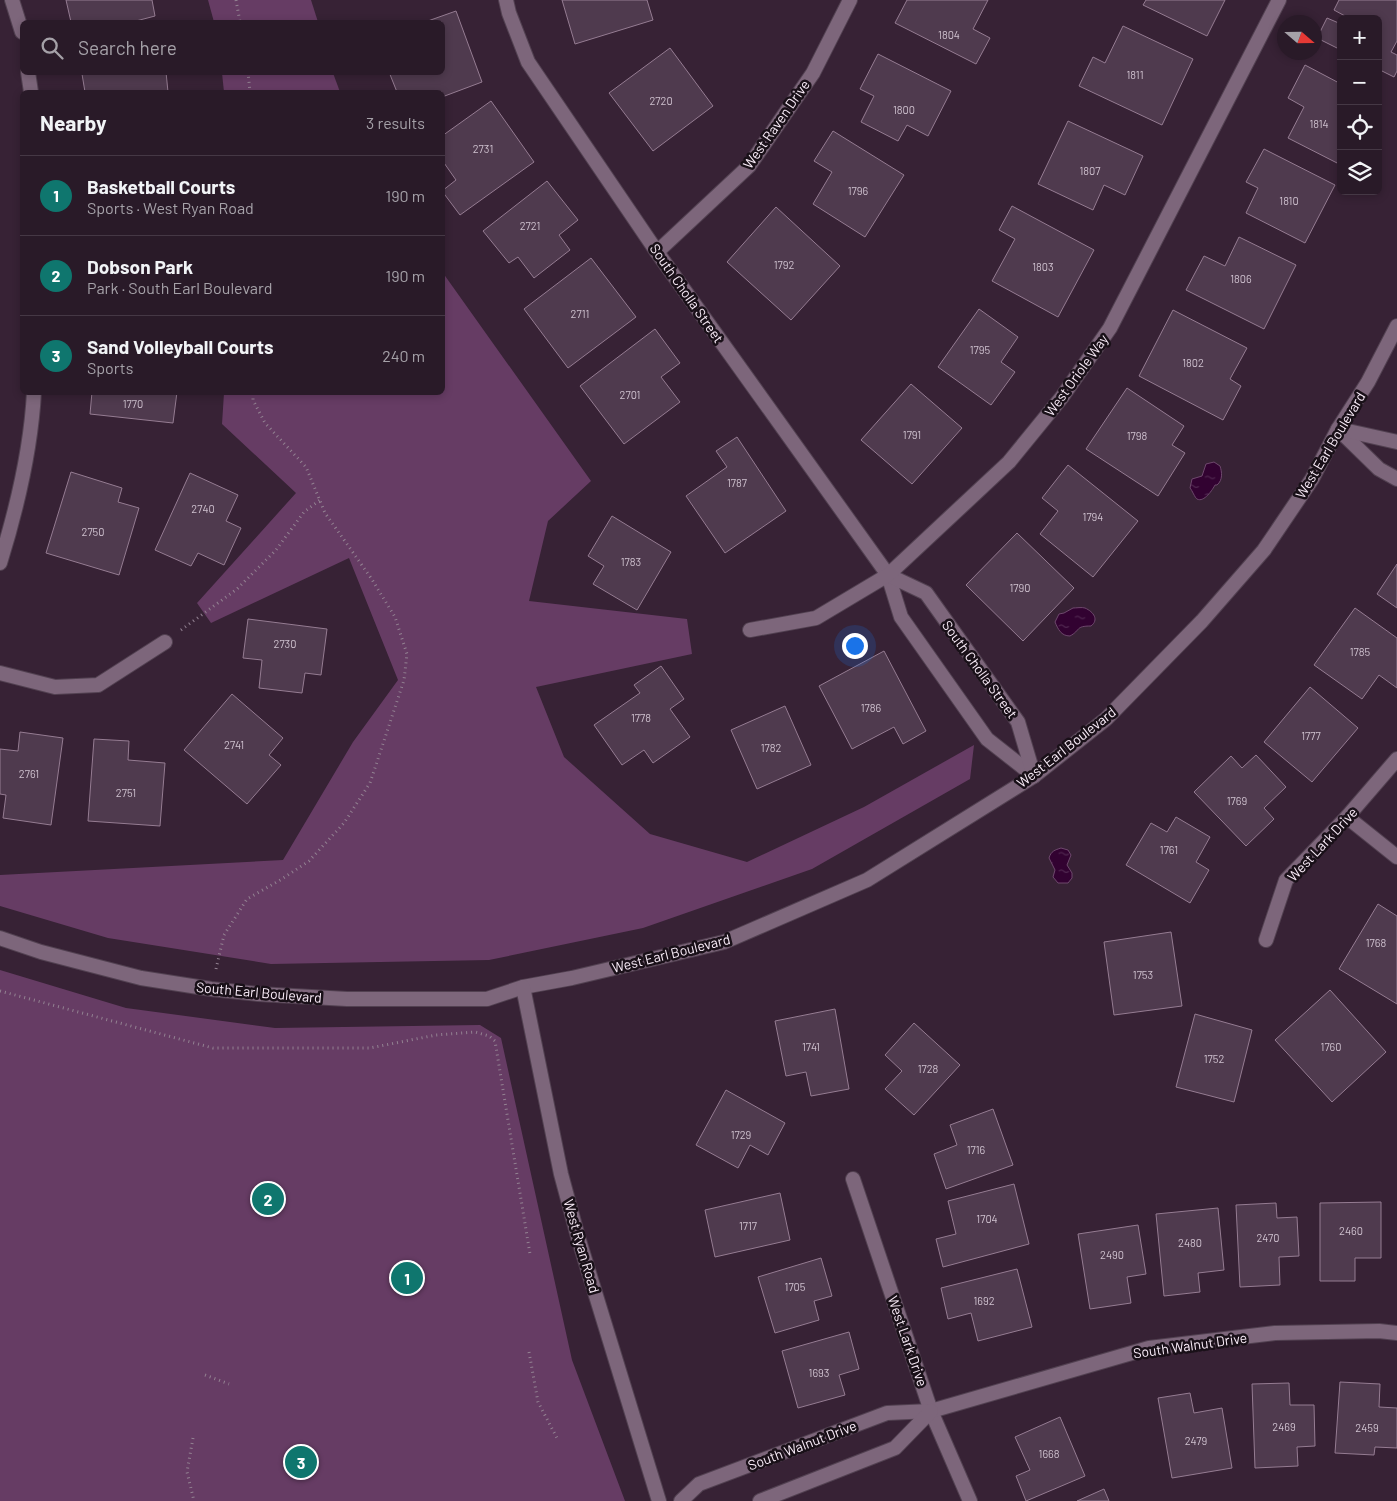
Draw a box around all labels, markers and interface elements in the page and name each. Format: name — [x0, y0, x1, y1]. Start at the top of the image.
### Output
north arrow — [1277, 15, 1322, 60]
map controls — [1337, 15, 1382, 195]
button: + — [1337, 15, 1382, 60]
search box — [20, 20, 445, 75]
house number: 1804 — [938, 28, 960, 41]
icon: search — [38, 34, 66, 62]
text: Search here — [78, 36, 177, 59]
button: − — [1337, 60, 1382, 105]
house number: 1811 — [1126, 68, 1144, 81]
street label: West Raven Drive — [739, 76, 813, 172]
house number: 2720 — [649, 94, 673, 107]
house number: 1800 — [893, 103, 915, 116]
button: locate — [1337, 105, 1382, 150]
text: Nearby — [40, 110, 106, 135]
text: 3 results — [366, 113, 425, 132]
house number: 1814 — [1309, 117, 1329, 130]
house number: 2731 — [473, 142, 493, 155]
button: layers — [1337, 150, 1382, 195]
house number: 1807 — [1080, 164, 1101, 177]
text: Basketball Courts — [87, 175, 235, 198]
house number: 1796 — [848, 184, 869, 197]
text: 1 — [53, 186, 59, 205]
text: 190 m — [386, 186, 425, 205]
house number: 1810 — [1279, 194, 1299, 207]
text: Sports · West Ryan Road — [87, 198, 254, 217]
house number: 2721 — [520, 219, 540, 232]
street label: South Cholla Street — [646, 240, 728, 346]
text: Dobson Park — [87, 255, 193, 278]
house number: 1792 — [774, 258, 794, 271]
house number: 1803 — [1032, 260, 1054, 273]
text: 2 — [52, 266, 60, 285]
text: 190 m — [386, 266, 425, 285]
house number: 1806 — [1230, 272, 1252, 285]
text: Park · South Earl Boulevard — [87, 278, 272, 297]
house number: 2711 — [571, 307, 589, 320]
street label: West Oriole Way — [1041, 330, 1112, 419]
text: Sand Volleyball Courts — [87, 335, 274, 358]
house number: 1795 — [970, 343, 991, 356]
text: 3 — [52, 346, 60, 365]
text: 240 m — [382, 346, 425, 365]
house number: 1802 — [1182, 356, 1204, 369]
text: Sports — [87, 358, 133, 377]
house number: 2701 — [620, 388, 640, 401]
street label: West Earl Boulevard — [1292, 389, 1368, 501]
house number: 1770 — [123, 397, 143, 410]
house number: 1791 — [903, 428, 921, 441]
house number: 1798 — [1127, 429, 1148, 442]
house number: 1787 — [727, 476, 747, 489]
house number: 2740 — [191, 502, 215, 515]
house number: 1794 — [1083, 510, 1103, 523]
house number: 2750 — [82, 525, 104, 538]
house number: 1783 — [621, 555, 641, 568]
house number: 1790 — [1010, 581, 1031, 594]
street label: South Cholla Street — [939, 617, 1021, 721]
your location — [842, 633, 868, 659]
house number: 2730 — [274, 637, 296, 650]
house number: 1785 — [1350, 645, 1371, 658]
house number: 1786 — [861, 701, 882, 714]
street label: West Earl Boulevard — [1013, 703, 1119, 791]
house number: 1778 — [631, 711, 651, 724]
house number: 1777 — [1301, 729, 1321, 742]
house number: 2741 — [224, 738, 244, 751]
house number: 1782 — [761, 741, 781, 754]
house number: 2761 — [19, 767, 39, 780]
house number: 2751 — [116, 786, 136, 799]
house number: 1769 — [1227, 794, 1247, 807]
street label: West Lark Drive — [1283, 804, 1361, 884]
house number: 1761 — [1160, 843, 1178, 856]
street label: West Earl Boulevard — [610, 930, 732, 976]
house number: 1768 — [1366, 936, 1386, 949]
house number: 1753 — [1133, 968, 1153, 981]
street label: South Earl Boulevard — [195, 978, 323, 1006]
house number: 1741 — [802, 1040, 820, 1053]
house number: 1760 — [1321, 1040, 1341, 1053]
house number: 1752 — [1204, 1052, 1224, 1065]
house number: 1728 — [918, 1062, 939, 1075]
house number: 1729 — [731, 1128, 752, 1141]
house number: 1716 — [967, 1143, 986, 1156]
pin: 2 — [252, 1180, 284, 1218]
street label: West Ryan Road — [560, 1197, 604, 1295]
house number: 1704 — [976, 1212, 998, 1225]
house number: 1717 — [739, 1219, 757, 1232]
house number: 2460 — [1339, 1224, 1363, 1237]
house number: 2470 — [1256, 1231, 1280, 1244]
house number: 2480 — [1178, 1236, 1202, 1249]
house number: 2490 — [1100, 1248, 1124, 1261]
pin: 1 — [391, 1259, 423, 1297]
house number: 1705 — [785, 1280, 806, 1293]
street label: West Lark Drive — [885, 1293, 931, 1389]
house number: 1692 — [973, 1294, 995, 1307]
street label: South Walnut Drive — [1132, 1329, 1248, 1361]
house number: 1693 — [809, 1366, 829, 1379]
street label: South Walnut Drive — [745, 1416, 859, 1474]
house number: 2469 — [1272, 1420, 1296, 1433]
house number: 2459 — [1355, 1421, 1379, 1434]
house number: 2479 — [1185, 1434, 1208, 1447]
pin: 3 — [285, 1443, 317, 1481]
house number: 1668 — [1039, 1447, 1060, 1460]

